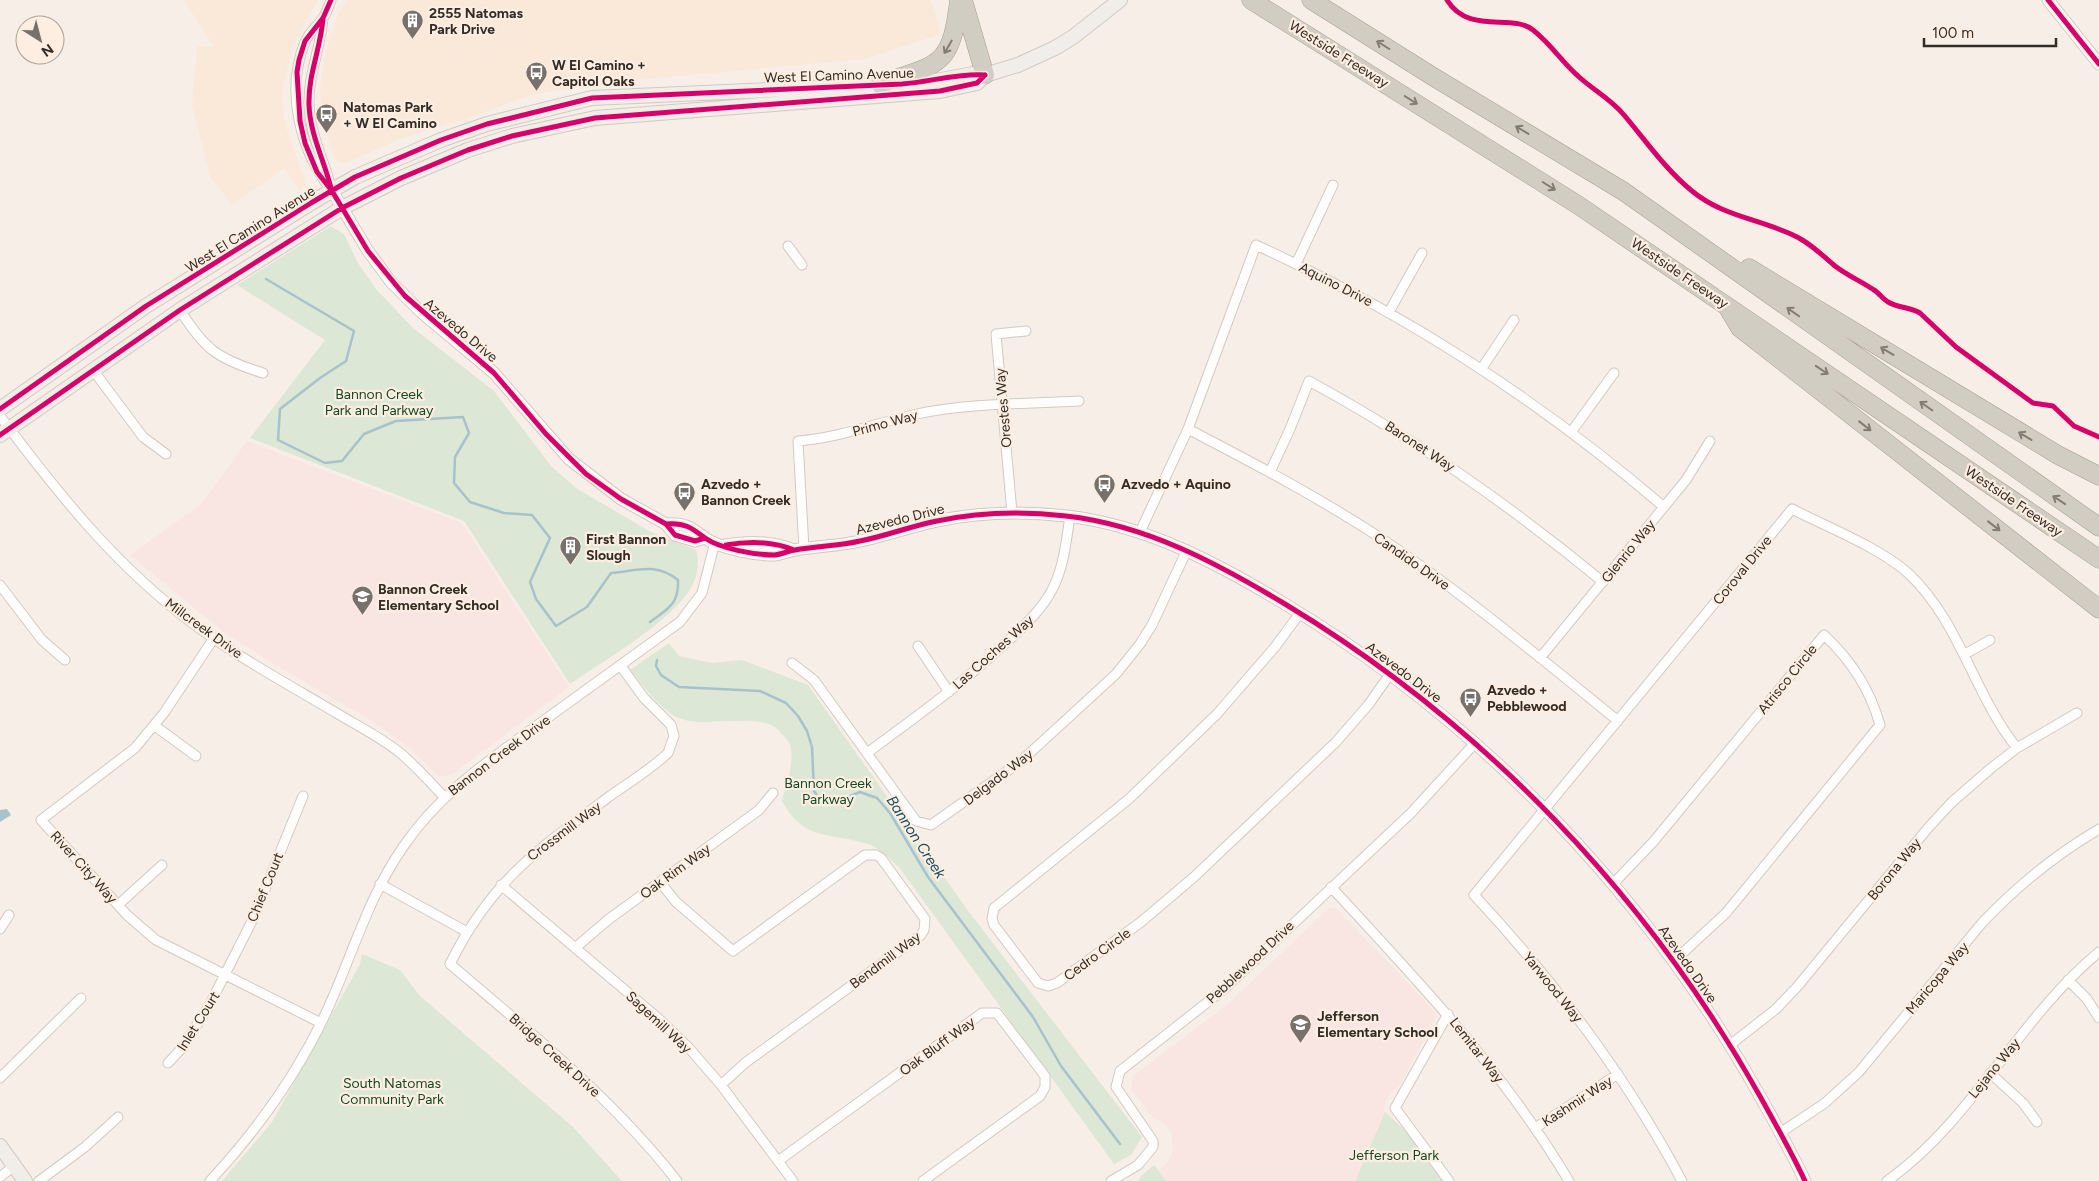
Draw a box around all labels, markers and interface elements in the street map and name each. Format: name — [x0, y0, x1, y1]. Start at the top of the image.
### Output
place label: 2555 Natomas Park Drive — [429, 5, 523, 38]
building icon: 2555 Natomas Park Drive — [401, 9, 425, 40]
north arrow — [15, 15, 65, 65]
scale bar — [1924, 15, 2056, 47]
street label: Westside Freeway — [1286, 17, 1392, 92]
text: 100 m — [1932, 24, 1974, 42]
one-way arrow — [943, 39, 953, 53]
text: N — [38, 40, 57, 60]
one-way arrow — [1376, 40, 1390, 50]
place label: W El Camino + Capitol Oaks — [552, 57, 646, 90]
bus stop icon: W El Camino + Capitol Oaks — [524, 61, 548, 92]
street label: West El Camino Avenue — [764, 64, 914, 87]
one-way arrow — [1404, 95, 1418, 105]
place label: Natomas Park + W El Camino — [343, 99, 437, 132]
bus stop icon: Natomas Park + W El Camino — [315, 103, 339, 134]
one-way arrow — [1515, 124, 1529, 134]
street label: West El Camino Avenue — [182, 182, 319, 276]
one-way arrow — [1541, 182, 1555, 192]
street label: Westside Freeway — [1628, 235, 1732, 313]
street label: Aquino Drive — [1296, 259, 1376, 310]
street label: Azevedo Drive — [420, 295, 501, 366]
one-way arrow — [1787, 307, 1801, 317]
one-way arrow — [1880, 346, 1894, 356]
one-way arrow — [1815, 365, 1829, 375]
street label: Orestes Way — [991, 367, 1015, 449]
park label: Bannon Creek Park and Parkway — [325, 386, 434, 419]
one-way arrow — [1919, 401, 1933, 411]
street label: Primo Way — [851, 406, 920, 440]
street label: Baronet Way — [1382, 417, 1458, 476]
one-way arrow — [1858, 420, 1871, 431]
one-way arrow — [2019, 430, 2033, 440]
street label: Westside Freeway — [1962, 463, 2066, 541]
bus stop icon: Azvedo + Aquino — [1093, 472, 1117, 503]
place label: Azvedo + Bannon Creek — [701, 476, 791, 509]
place label: Azvedo + Aquino — [1121, 476, 1231, 493]
bus stop icon: Azvedo + Bannon Creek — [673, 480, 697, 511]
one-way arrow — [2052, 495, 2066, 505]
street label: Azevedo Drive — [854, 500, 947, 539]
street label: Glenrio Way — [1598, 516, 1659, 586]
one-way arrow — [1987, 520, 2000, 531]
street label: Candido Drive — [1371, 529, 1453, 594]
place label: First Bannon Slough — [586, 531, 666, 564]
street label: Coroval Drive — [1709, 532, 1776, 608]
building icon: First Bannon Slough — [558, 535, 582, 566]
place label: Bannon Creek Elementary School — [378, 581, 499, 614]
school or university icon: Bannon Creek Elementary School — [350, 585, 374, 616]
street label: Millcreek Drive — [162, 595, 246, 662]
street label: Las Coches Way — [949, 611, 1038, 693]
street label: Azevedo Drive — [1362, 638, 1445, 707]
street label: Atrisco Circle — [1754, 641, 1821, 718]
place label: Azvedo + Pebblewood — [1487, 682, 1567, 715]
bus stop icon: Azvedo + Pebblewood — [1459, 686, 1483, 717]
street label: Bannon Creek Drive — [445, 711, 554, 799]
street label: Delgado Way — [960, 745, 1037, 809]
park label: Bannon Creek Parkway — [784, 775, 872, 808]
water label: Bannon Creek — [883, 792, 950, 882]
street label: Crossmill Way — [524, 798, 605, 865]
street label: River City Way — [47, 828, 121, 908]
street label: Borona Way — [1864, 834, 1925, 904]
street label: Oak Rim Way — [637, 840, 714, 903]
street label: Chief Court — [244, 850, 287, 924]
street label: Pebblewood Drive — [1203, 917, 1298, 1007]
street label: Azevedo Drive — [1655, 922, 1721, 1007]
street label: Cedro Circle — [1060, 924, 1134, 984]
street label: Bendmill Way — [847, 928, 925, 993]
street label: Maricopa Way — [1902, 938, 1973, 1018]
street label: Yarwood Way — [1519, 949, 1587, 1026]
street label: Inlet Court — [173, 988, 223, 1054]
street label: Sagemill Way — [622, 988, 696, 1058]
place label: Jefferson Elementary School — [1317, 1008, 1438, 1041]
street label: Bridge Creek Drive — [506, 1010, 604, 1101]
school or university icon: Jefferson Elementary School — [1289, 1012, 1313, 1043]
street label: Oak Bluff Way — [896, 1013, 979, 1079]
street label: Lemitar Way — [1446, 1014, 1508, 1087]
street label: Lejano Way — [1965, 1034, 2024, 1102]
street label: Kashmir Way — [1539, 1072, 1616, 1130]
park label: South Natomas Community Park — [340, 1075, 444, 1108]
park label: Jefferson Park — [1349, 1147, 1439, 1164]

